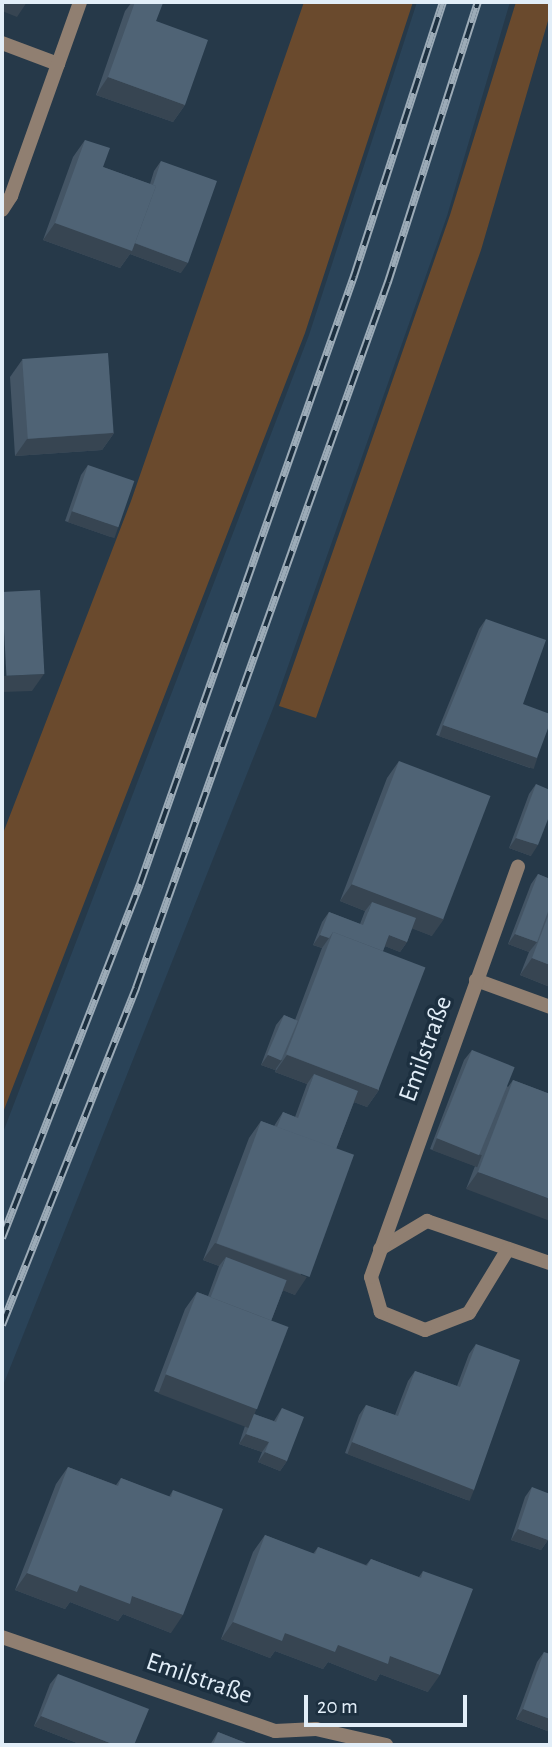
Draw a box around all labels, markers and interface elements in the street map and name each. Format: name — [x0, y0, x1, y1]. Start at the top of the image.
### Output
street label: Emilstraße — [392, 992, 460, 1106]
street label: Emilstraße — [142, 1646, 256, 1712]
scale bar — [307, 1680, 470, 1724]
text: 20 m — [317, 1696, 358, 1717]

